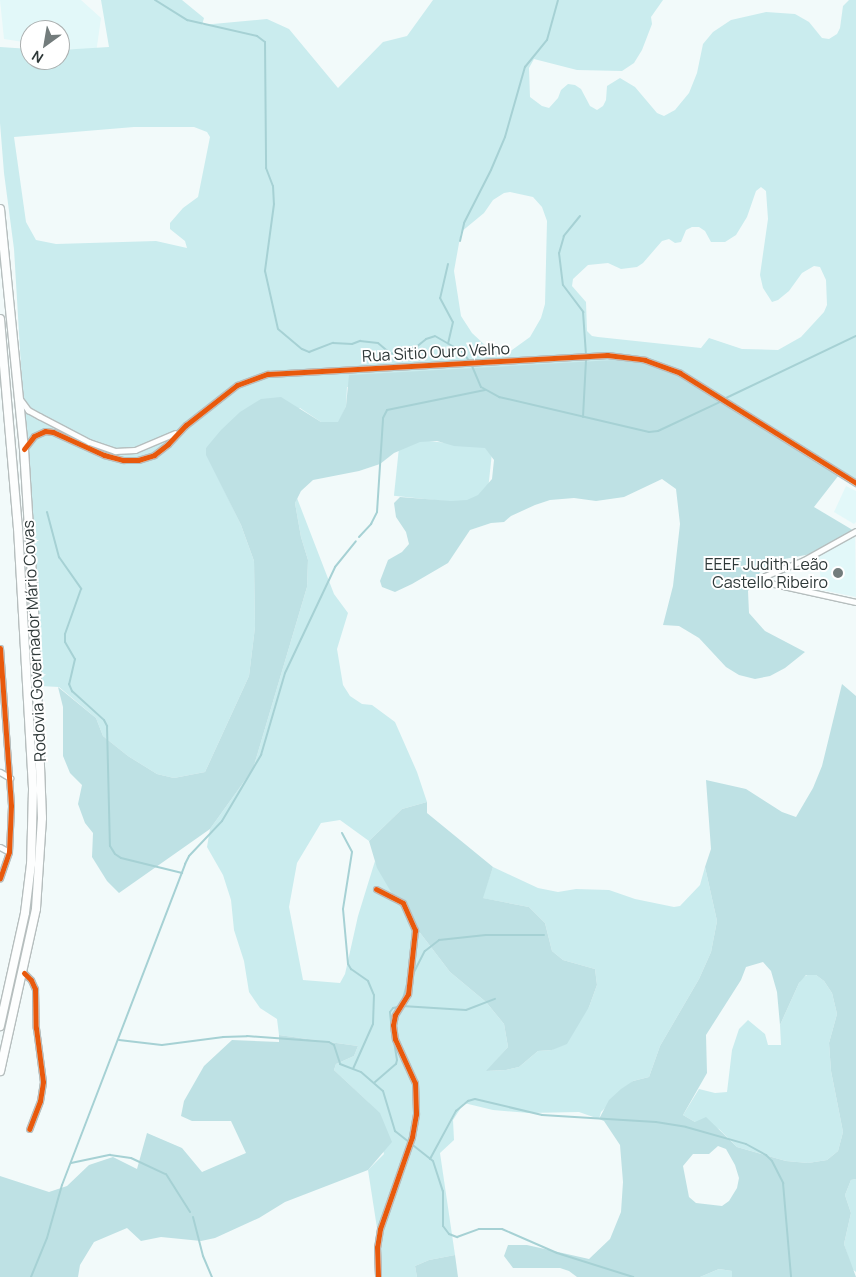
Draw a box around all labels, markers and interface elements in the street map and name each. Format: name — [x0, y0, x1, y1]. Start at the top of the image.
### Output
north arrow — [20, 20, 70, 70]
text: N — [28, 47, 47, 68]
street label: Rua Sitio Ouro Velho — [362, 339, 510, 365]
street label: Rodovia Governador Mário Covas — [18, 520, 50, 762]
place label: EEEF Judith Leão Castello Ribeiro — [704, 554, 828, 592]
marker: EEEF Judith Leão Castello Ribeiro — [832, 567, 844, 579]

